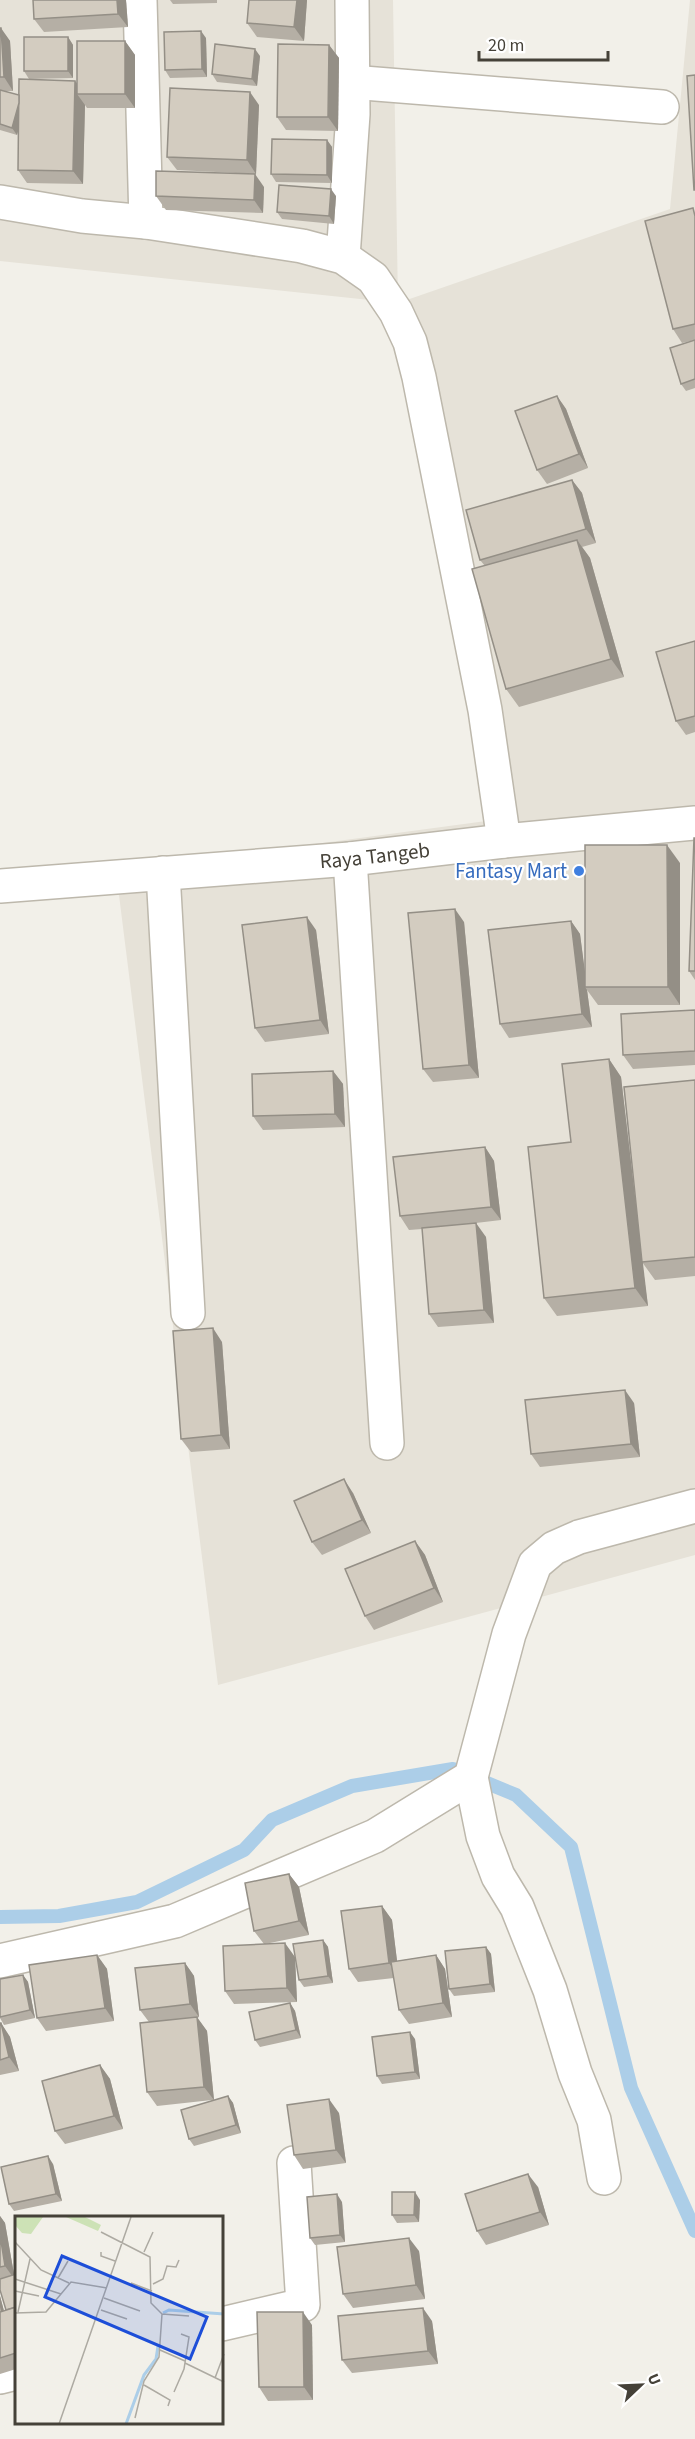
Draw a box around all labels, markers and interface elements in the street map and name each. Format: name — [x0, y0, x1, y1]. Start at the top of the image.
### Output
scale bar — [479, 24, 608, 62]
text: 20 m — [488, 33, 524, 58]
street label: Raya Tangeb — [318, 835, 432, 876]
place label: Fantasy Mart — [455, 856, 567, 886]
marker: Fantasy Mart — [572, 864, 586, 878]
inset map — [15, 2216, 224, 2424]
north arrow — [611, 2355, 671, 2415]
text: U — [642, 2370, 666, 2389]

